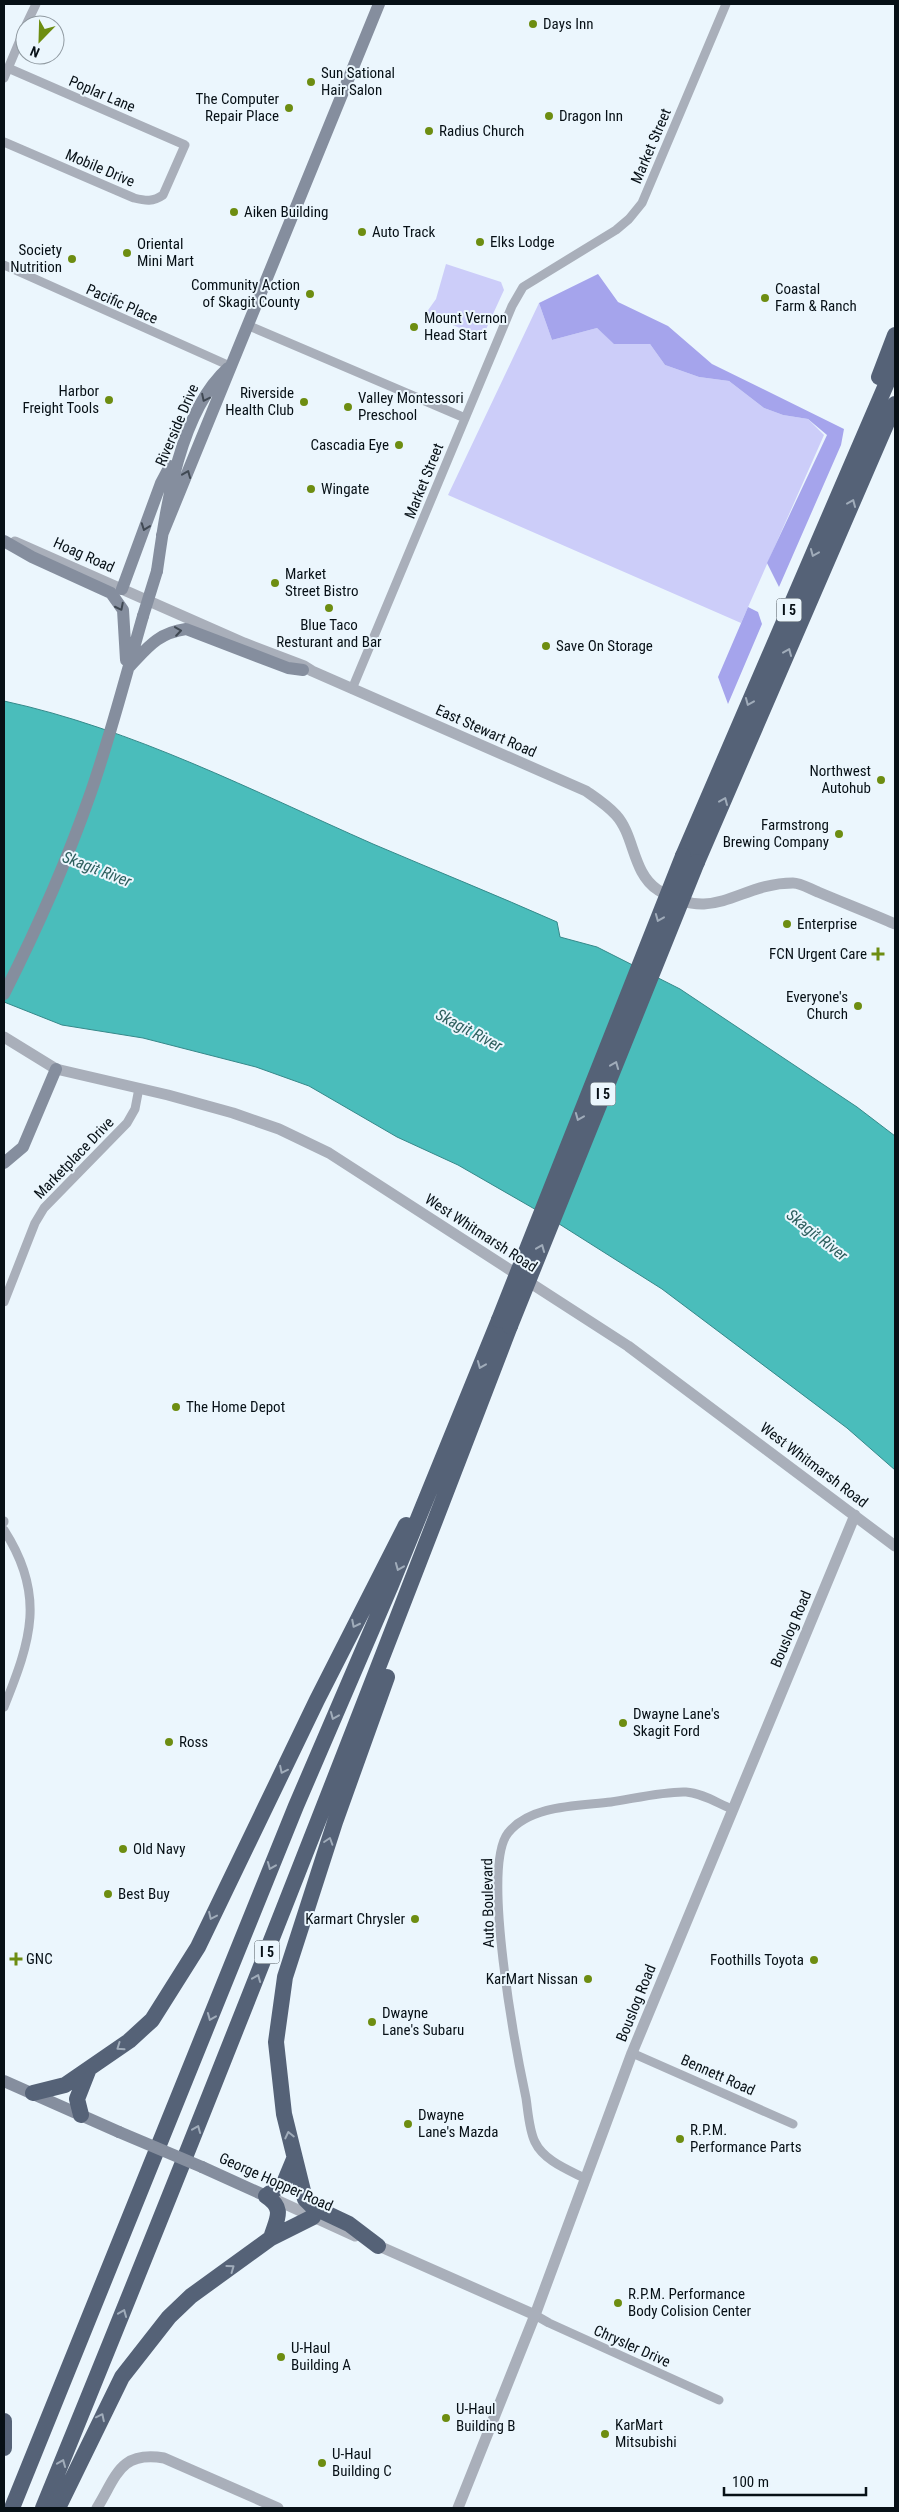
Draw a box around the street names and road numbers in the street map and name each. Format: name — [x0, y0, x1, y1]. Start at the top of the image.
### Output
street label: Poplar Lane — [66, 72, 138, 116]
street label: Market Street — [627, 106, 675, 186]
street label: Mobile Drive — [63, 145, 137, 191]
street label: Pacific Place — [83, 280, 161, 328]
street label: Riverside Drive — [152, 381, 202, 469]
street label: Market Street — [401, 441, 447, 521]
street label: Hoag Road — [51, 534, 117, 576]
road number: I 5 — [776, 598, 802, 622]
street label: East Stewart Road — [433, 701, 539, 761]
road number: I 5 — [590, 1082, 616, 1106]
street label: Marketplace Drive — [31, 1113, 117, 1203]
street label: West Whitmarsh Road — [421, 1190, 541, 1276]
street label: West Whitmarsh Road — [757, 1419, 871, 1511]
street label: Bouslog Road — [767, 1588, 815, 1670]
street label: Auto Boulevard — [478, 1858, 498, 1948]
road number: I 5 — [254, 1940, 280, 1964]
street label: Bouslog Road — [612, 1962, 660, 2044]
street label: Bennett Road — [678, 2051, 758, 2099]
street label: George Hopper Road — [216, 2149, 336, 2215]
street label: Chrysler Drive — [591, 2321, 673, 2371]

